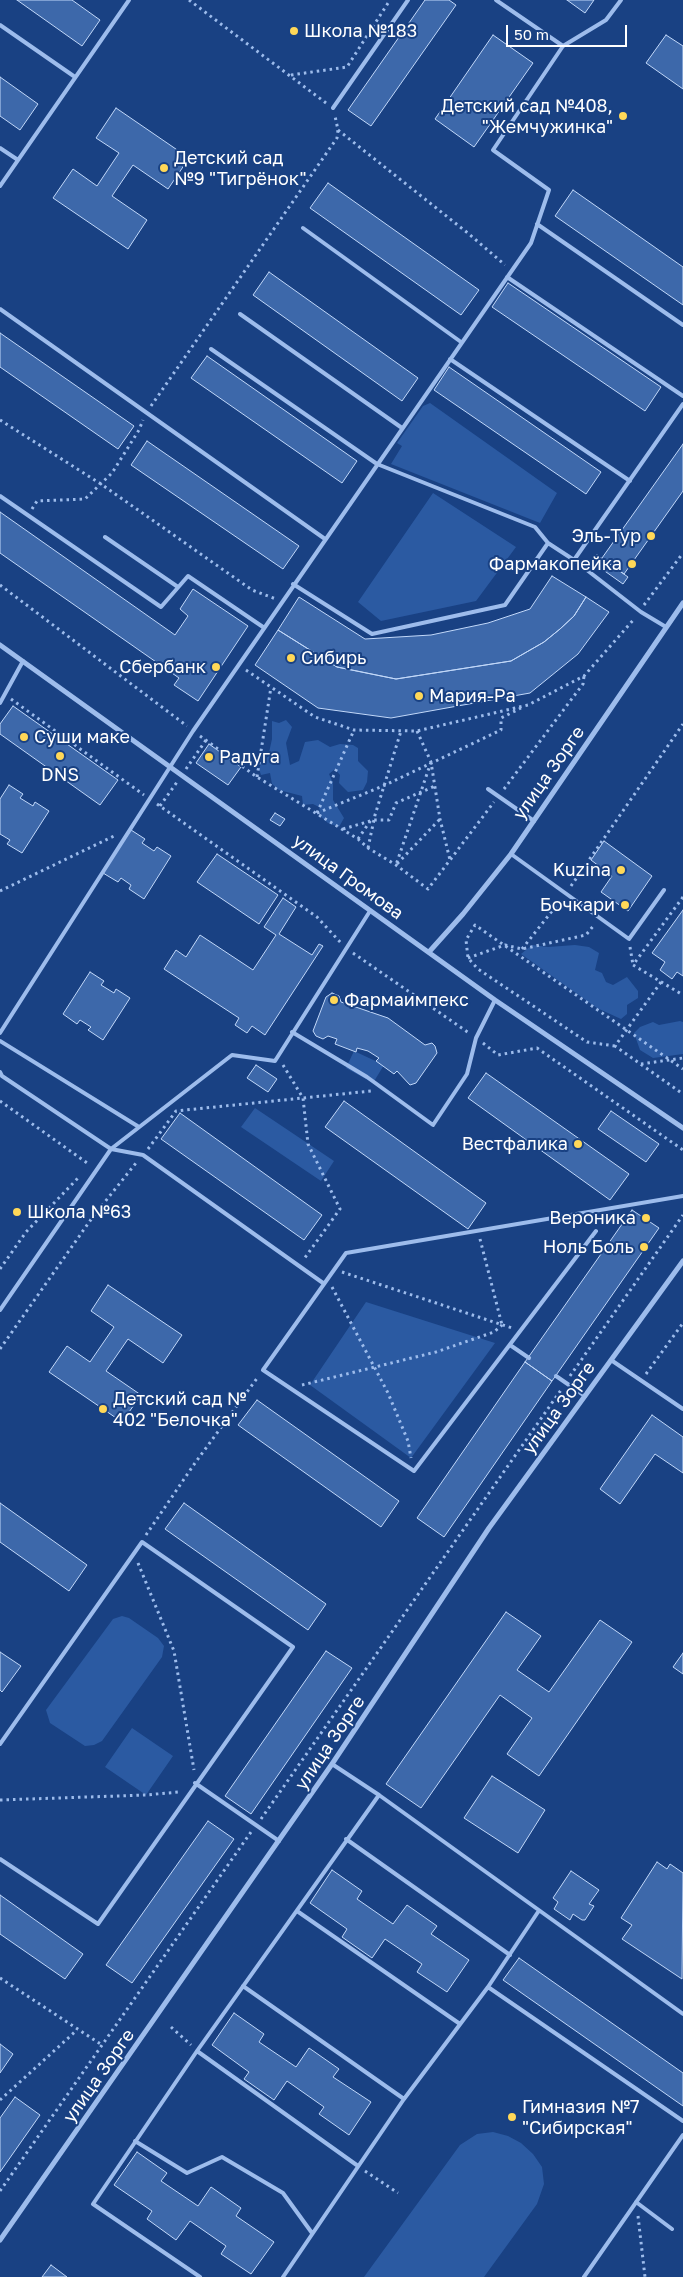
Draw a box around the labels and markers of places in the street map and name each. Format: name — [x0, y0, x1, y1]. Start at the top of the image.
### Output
place label: Школа №183 — [304, 20, 417, 42]
marker: Школа №183 — [288, 25, 300, 37]
place label: Детский сад №408, "Жемчужинка" — [441, 95, 613, 138]
marker: Детский сад №408, "Жемчужинка" — [617, 110, 629, 122]
place label: Детский сад №9 "Тигрёнок" — [174, 147, 306, 190]
marker: Детский сад №9 "Тигрёнок" — [158, 162, 170, 174]
place label: Эль-Тур — [572, 525, 641, 547]
marker: Эль-Тур — [645, 530, 657, 542]
place label: Фармакопейка — [489, 553, 622, 575]
marker: Фармакопейка — [626, 558, 638, 570]
place label: Сибирь — [301, 647, 366, 669]
marker: Сибирь — [285, 652, 297, 664]
place label: Сбербанк — [119, 656, 206, 678]
marker: Сбербанк — [210, 661, 222, 673]
place label: Мария-Ра — [429, 685, 516, 707]
marker: Мария-Ра — [413, 690, 425, 702]
place label: Суши маке — [34, 726, 130, 748]
marker: Суши маке — [18, 731, 30, 743]
place label: Радуга — [219, 746, 280, 768]
marker: DNS — [54, 750, 66, 762]
marker: Радуга — [203, 751, 215, 763]
place label: DNS — [41, 764, 79, 786]
place label: Kuzina — [553, 859, 611, 881]
marker: Kuzina — [615, 864, 627, 876]
place label: Бочкари — [540, 894, 615, 916]
marker: Бочкари — [619, 899, 631, 911]
place label: Фармаимпекс — [344, 989, 469, 1011]
marker: Фармаимпекс — [328, 994, 340, 1006]
place label: Вестфалика — [462, 1133, 568, 1155]
marker: Вестфалика — [572, 1138, 584, 1150]
place label: Школа №63 — [27, 1201, 131, 1223]
marker: Школа №63 — [11, 1206, 23, 1218]
place label: Вероника — [549, 1207, 636, 1229]
marker: Вероника — [640, 1212, 652, 1224]
place label: Ноль Боль — [543, 1236, 634, 1258]
marker: Ноль Боль — [638, 1241, 650, 1253]
place label: Детский сад № 402 "Белочка" — [113, 1388, 247, 1430]
marker: Детский сад № 402 "Белочка" — [97, 1403, 109, 1415]
place label: Гимназия №7 "Сибирская" — [522, 2096, 640, 2138]
marker: Гимназия №7 "Сибирская" — [506, 2111, 518, 2123]

